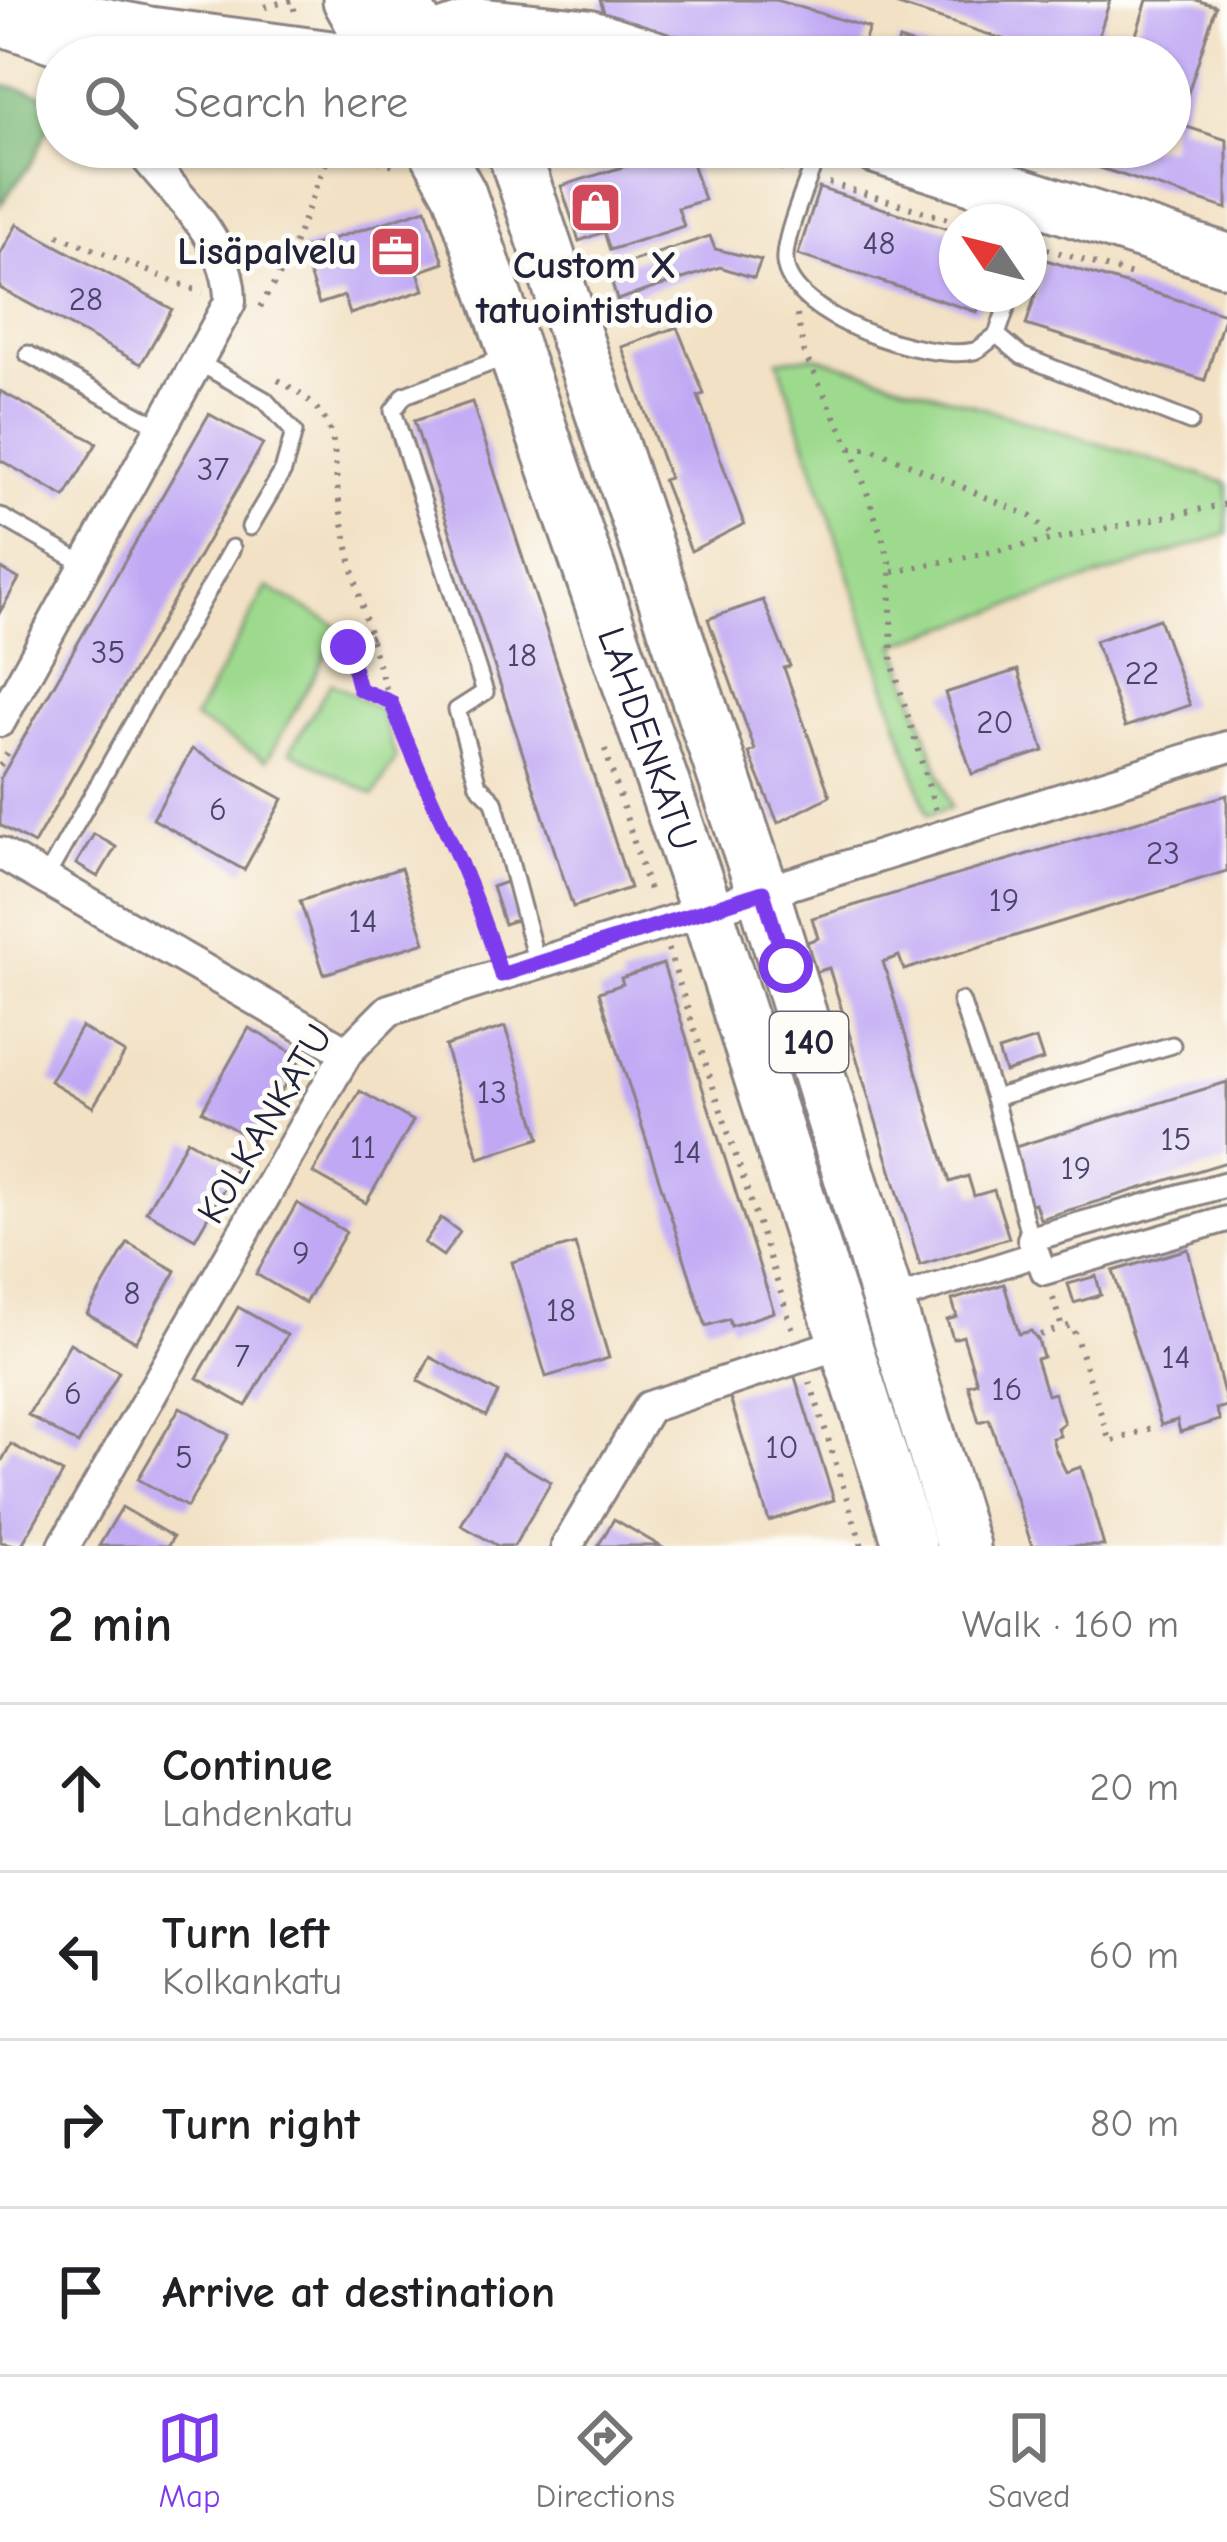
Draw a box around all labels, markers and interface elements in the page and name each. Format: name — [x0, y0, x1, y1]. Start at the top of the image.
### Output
search box — [36, 36, 1191, 168]
icon: search — [78, 69, 144, 135]
text: Search here — [174, 76, 408, 128]
shop icon: Custom X tatuointistudio — [567, 180, 623, 236]
north arrow — [939, 204, 1047, 312]
office icon: Lisäpalvelu — [368, 223, 424, 279]
house number: 48 — [863, 224, 895, 262]
place label: Lisäpalvelu — [177, 229, 357, 274]
place label: Custom X tatuointistudio — [475, 243, 714, 333]
house number: 28 — [69, 280, 103, 318]
house number: 37 — [197, 450, 230, 488]
route end — [321, 620, 375, 674]
street label: LAHDENKATU — [588, 621, 707, 856]
house number: 35 — [91, 633, 125, 671]
house number: 18 — [507, 636, 537, 674]
house number: 22 — [1125, 654, 1159, 692]
house number: 20 — [976, 703, 1014, 741]
house number: 6 — [209, 790, 227, 828]
house number: 23 — [1146, 834, 1180, 872]
house number: 19 — [989, 881, 1019, 919]
house number: 14 — [349, 902, 377, 940]
route start — [759, 939, 813, 993]
road number: 140 — [770, 1012, 848, 1072]
street label: KOLKANKATU — [188, 1016, 342, 1232]
house number: 13 — [477, 1073, 507, 1111]
house number: 15 — [1161, 1120, 1191, 1158]
house number: 11 — [350, 1128, 376, 1166]
house number: 14 — [673, 1133, 701, 1171]
house number: 19 — [1061, 1149, 1091, 1187]
house number: 9 — [292, 1234, 310, 1272]
house number: 8 — [124, 1274, 141, 1312]
house number: 18 — [546, 1291, 576, 1329]
house number: 7 — [234, 1337, 250, 1375]
house number: 14 — [1162, 1338, 1190, 1376]
house number: 16 — [992, 1370, 1022, 1408]
house number: 6 — [64, 1374, 82, 1412]
house number: 10 — [765, 1428, 799, 1466]
house number: 5 — [175, 1438, 193, 1476]
text: 2 min — [48, 1595, 172, 1654]
text: Walk · 160 m — [962, 1602, 1179, 1647]
text: Continue — [162, 1739, 332, 1791]
icon: ahead — [48, 1755, 114, 1821]
text: 20 m — [1090, 1765, 1179, 1810]
text: Lahdenkatu — [162, 1791, 353, 1836]
text: Turn left — [162, 1907, 329, 1959]
icon: left — [48, 1923, 114, 1989]
text: 60 m — [1089, 1933, 1179, 1978]
text: Kolkankatu — [162, 1959, 342, 2004]
icon: right — [48, 2091, 114, 2157]
text: Turn right — [162, 2098, 360, 2150]
text: 80 m — [1090, 2101, 1179, 2146]
icon: arrive — [48, 2259, 114, 2325]
text: Arrive at destination — [162, 2266, 555, 2318]
tab: Map — [157, 2405, 223, 2515]
tab: Directions — [536, 2405, 675, 2515]
tab: Saved — [988, 2405, 1070, 2515]

